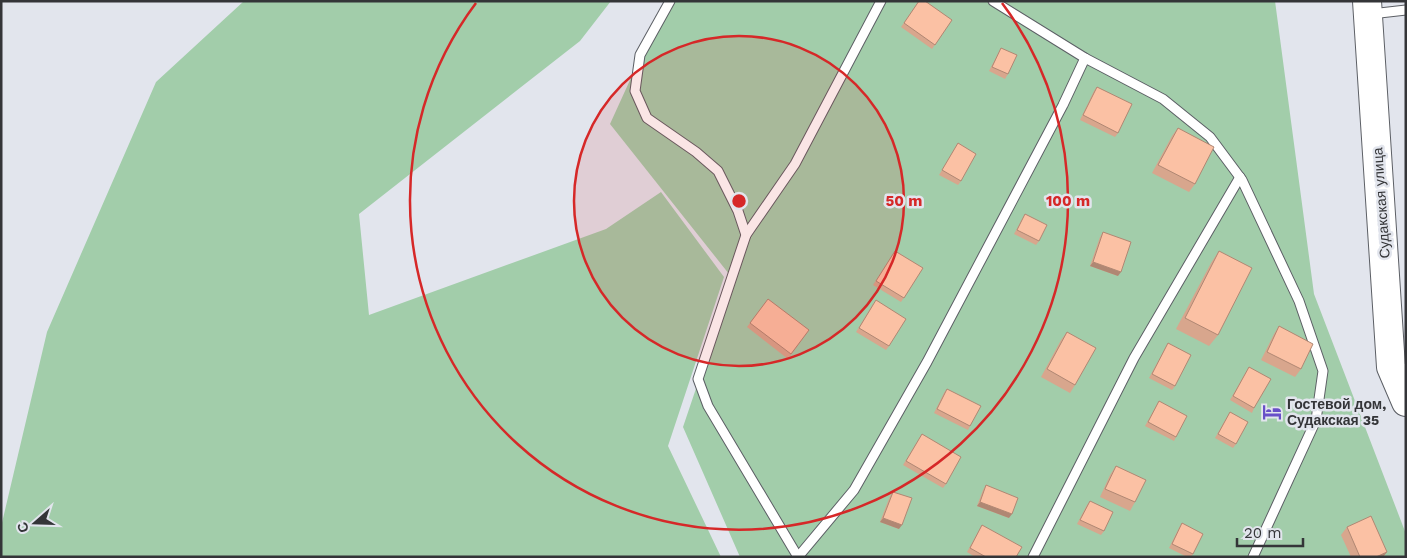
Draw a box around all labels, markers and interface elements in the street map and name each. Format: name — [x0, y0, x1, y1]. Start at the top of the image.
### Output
street label: Судакская улица — [1369, 147, 1393, 259]
centre of rings — [730, 192, 748, 210]
text: 50 m — [886, 192, 922, 210]
text: 100 m — [1046, 192, 1090, 210]
place label: Гостевой дом, Судакская 35 — [1287, 396, 1386, 428]
hotel icon: Гостевой дом, Судакская 35 — [1261, 401, 1283, 423]
north arrow — [10, 498, 60, 548]
scale bar — [1237, 516, 1303, 548]
text: С — [14, 520, 32, 535]
text: 20 m — [1244, 524, 1282, 542]

